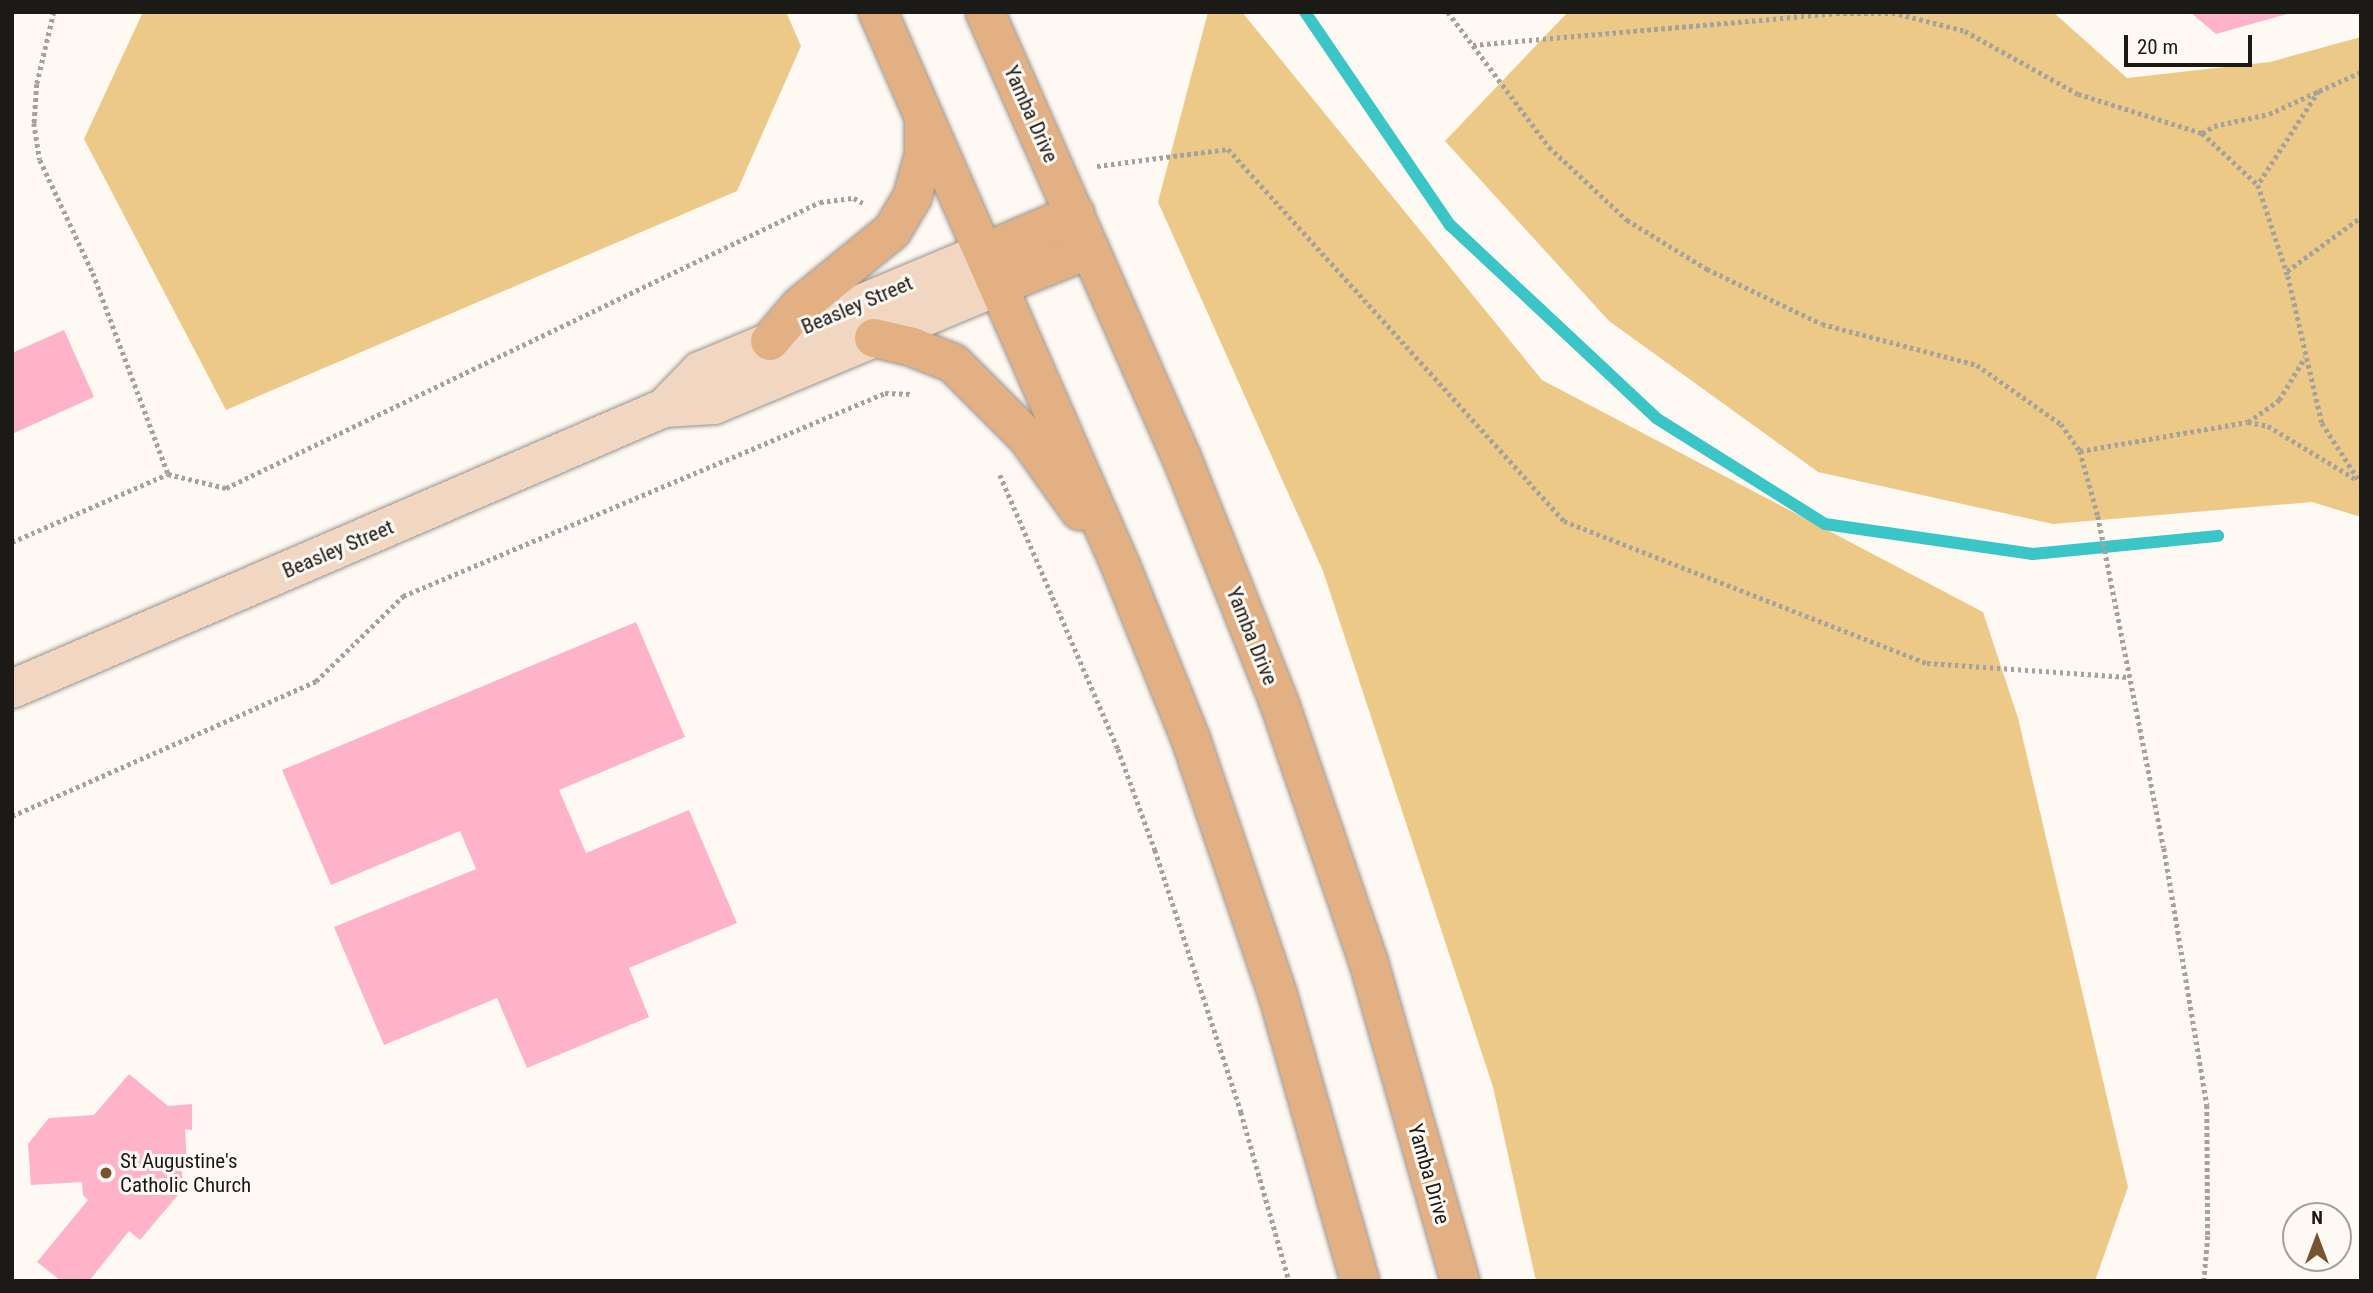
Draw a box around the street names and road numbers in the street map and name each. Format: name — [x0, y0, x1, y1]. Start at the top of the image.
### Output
street label: Yamba Drive — [998, 62, 1064, 166]
street label: Beasley Street — [798, 270, 916, 340]
street label: Beasley Street — [279, 514, 397, 584]
street label: Yamba Drive — [1221, 583, 1283, 689]
street label: Yamba Drive — [1403, 1121, 1455, 1227]

